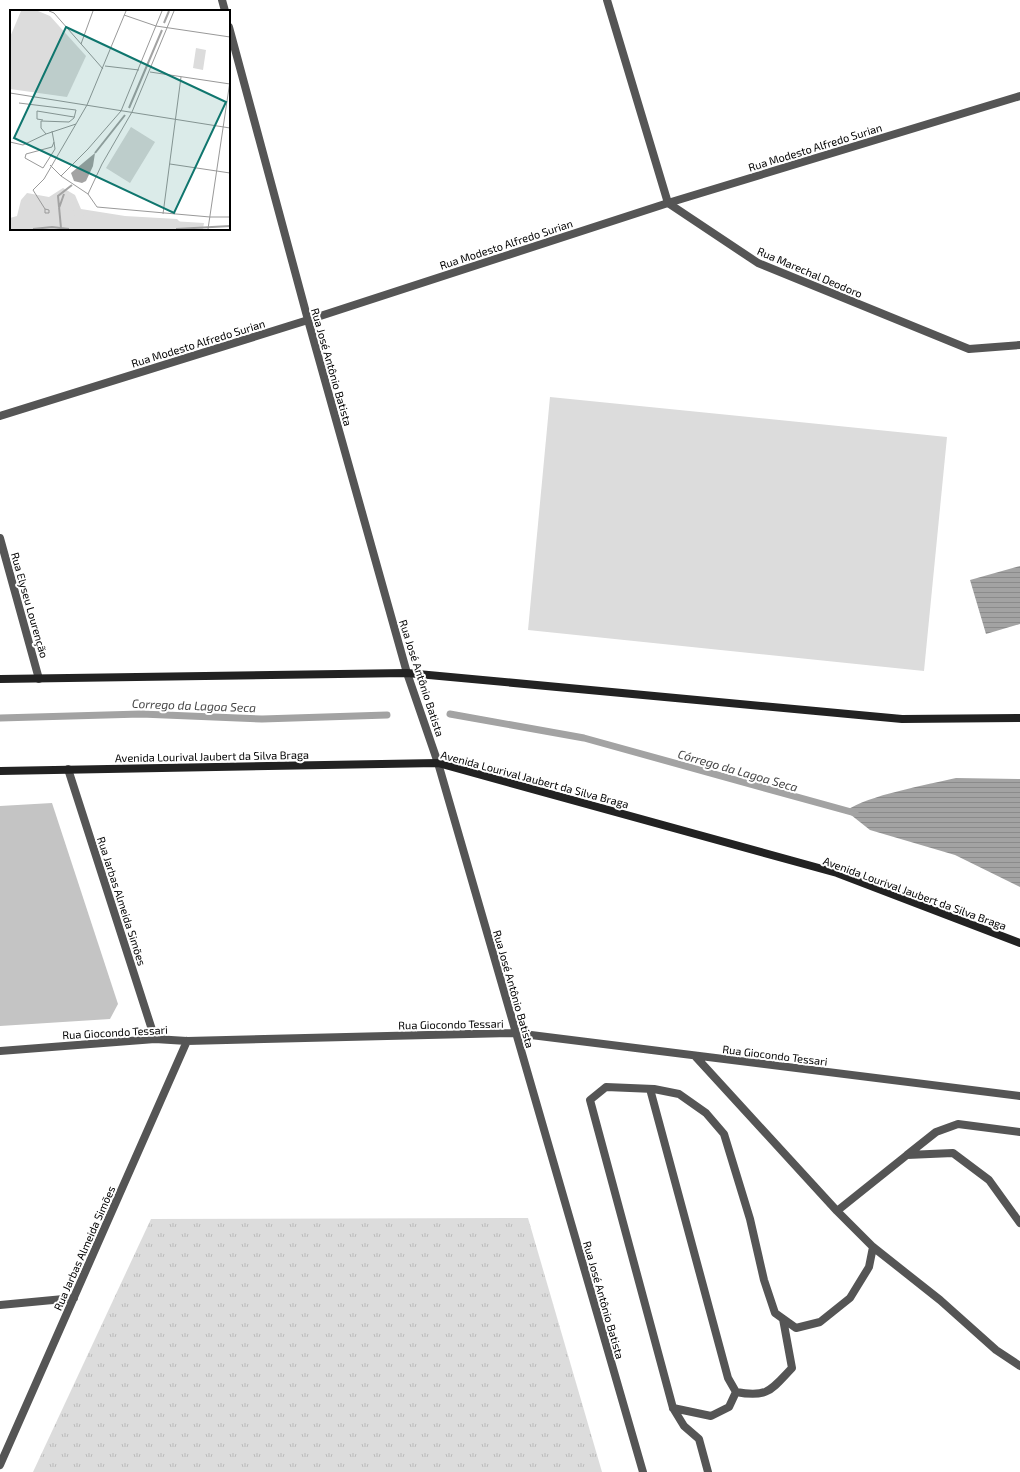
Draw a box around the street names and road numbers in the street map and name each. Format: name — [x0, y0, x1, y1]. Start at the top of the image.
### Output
street label: Rua Modesto Alfredo Surian — [746, 120, 884, 174]
street label: Rua Modesto Alfredo Surian — [438, 216, 574, 272]
street label: Rua Marechal Deodoro — [755, 244, 865, 300]
street label: Rua José Antônio Batista — [309, 307, 355, 427]
street label: Rua Modesto Alfredo Surian — [129, 316, 267, 370]
street label: Rua Elyseu Lourenção — [8, 551, 51, 660]
street label: Rua José Antônio Batista — [397, 618, 447, 738]
street label: Avenida Lourival Jaubert da Silva Braga — [115, 748, 309, 764]
street label: Avenida Lourival Jaubert da Silva Braga — [440, 748, 630, 810]
street label: Rua Jarbas Almeida Simões — [95, 835, 149, 968]
street label: Avenida Lourival Jaubert da Silva Braga — [822, 854, 1008, 932]
street label: Rua José Antônio Batista — [491, 929, 537, 1049]
street label: Rua Giocondo Tessari — [398, 1017, 504, 1031]
street label: Rua Giocondo Tessari — [62, 1023, 168, 1041]
street label: Rua Giocondo Tessari — [722, 1042, 828, 1068]
street label: Rua Jarbas Almeida Simões — [51, 1183, 118, 1312]
street label: Rua José Antônio Batista — [581, 1240, 627, 1360]

